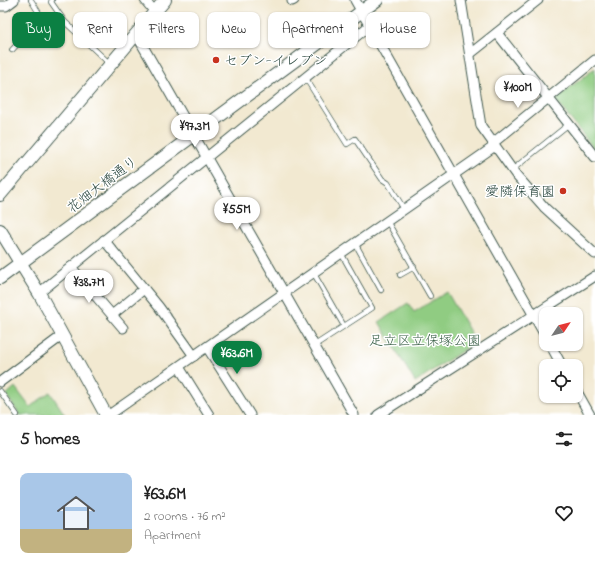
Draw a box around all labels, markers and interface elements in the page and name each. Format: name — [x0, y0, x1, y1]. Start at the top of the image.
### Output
chip: Buy — [12, 12, 65, 48]
chip: Rent — [73, 12, 127, 48]
chip: Filters — [135, 12, 199, 48]
chip: New — [207, 12, 260, 48]
chip: Apartment — [268, 12, 358, 48]
chip: House — [366, 12, 430, 48]
place label: セブン-イレブン — [224, 51, 327, 72]
marker: セブン-イレブン — [211, 55, 221, 65]
pin: ¥100M — [490, 75, 546, 109]
text: ¥100M — [504, 78, 532, 97]
pin: ¥97.3M — [162, 114, 228, 148]
text: ¥97.3M — [180, 117, 210, 136]
street label: 花畑大橋通り — [63, 152, 143, 219]
place label: 愛隣保育園 — [485, 182, 555, 203]
marker: 愛隣保育園 — [558, 186, 568, 196]
pin: ¥55M — [213, 197, 261, 231]
text: ¥55M — [223, 200, 251, 219]
pin: ¥38.7M — [56, 270, 122, 304]
text: ¥38.7M — [73, 273, 105, 292]
north arrow — [539, 307, 583, 351]
map controls — [539, 307, 583, 403]
park label: 足立区立保塚公園 — [369, 331, 481, 352]
pin: ¥63.6M — [204, 341, 270, 375]
text: ¥63.6M — [221, 344, 253, 363]
button: locate — [539, 359, 583, 403]
text: 5 homes — [20, 427, 80, 452]
icon: filters — [553, 428, 575, 450]
text: ¥63.6M — [144, 482, 186, 507]
icon: home — [52, 489, 100, 537]
icon: heart — [553, 502, 575, 524]
text: 2 rooms · 76 m² — [144, 507, 226, 526]
text: Apartment — [144, 526, 201, 545]

